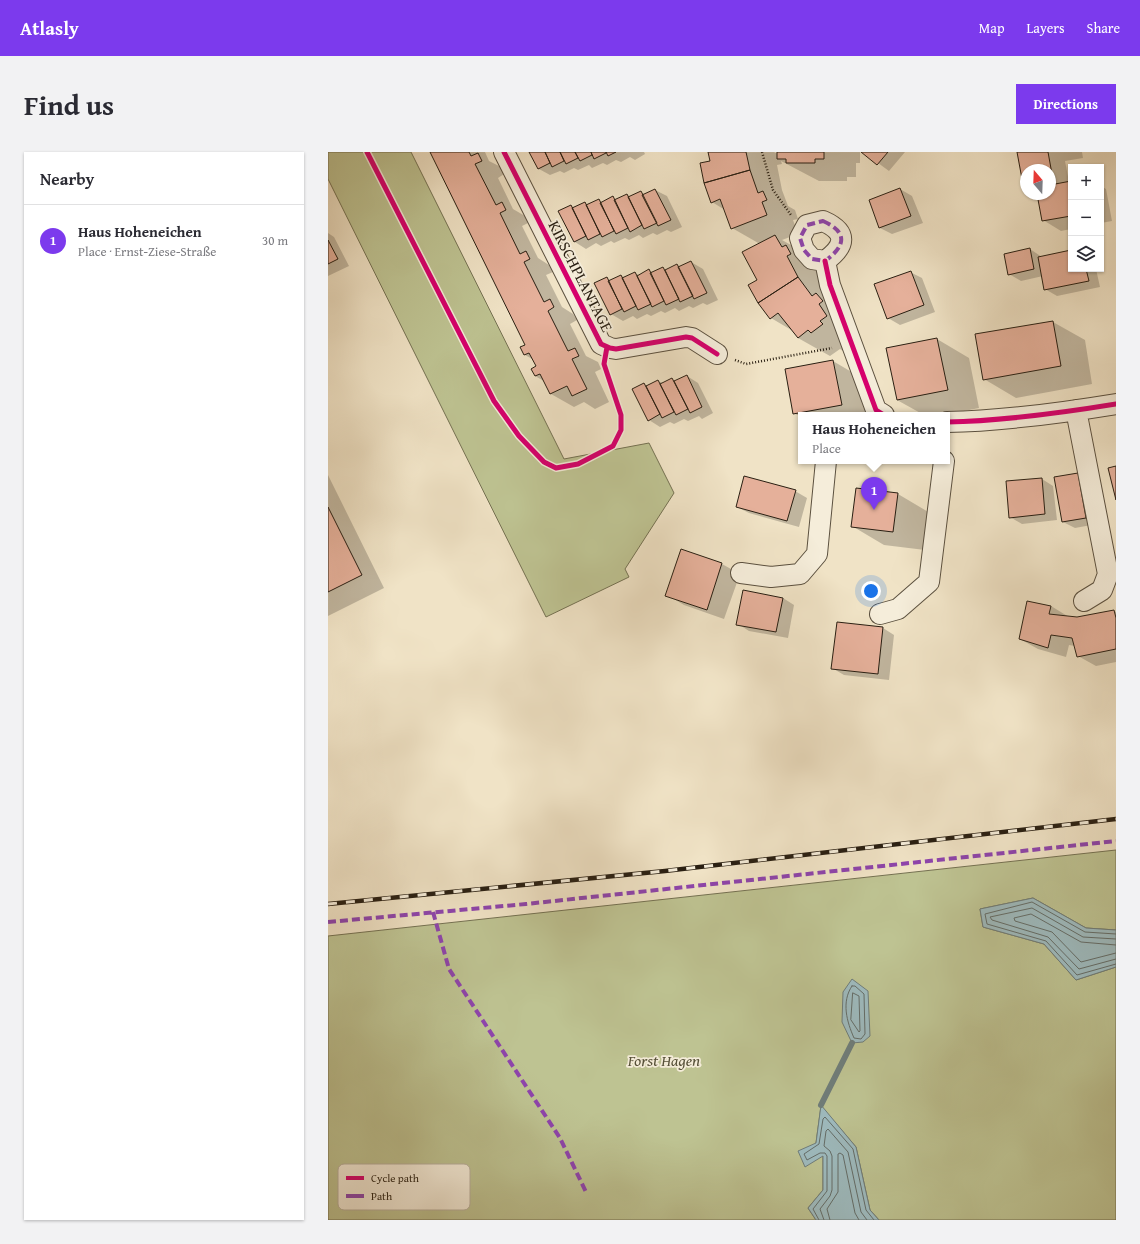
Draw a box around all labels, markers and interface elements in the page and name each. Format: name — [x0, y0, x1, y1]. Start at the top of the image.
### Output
text: Atlasly — [20, 14, 79, 42]
text: Map — [979, 18, 1005, 38]
text: Layers — [1027, 18, 1065, 38]
text: Share — [1087, 18, 1120, 38]
text: Find us — [24, 84, 114, 125]
button: Directions — [1016, 84, 1116, 124]
north arrow — [1020, 164, 1056, 200]
map controls — [1068, 164, 1104, 272]
button: + — [1068, 164, 1104, 200]
text: Nearby — [40, 166, 94, 191]
button: − — [1068, 200, 1104, 236]
street label: KIRSCHPLANTAGE — [543, 216, 619, 336]
text: Haus Hoheneichen — [78, 221, 202, 242]
text: 1 — [50, 231, 56, 250]
text: 30 m — [262, 231, 288, 250]
button: layers — [1068, 236, 1104, 272]
text: Place · Ernst-Ziese-Straße — [78, 242, 216, 261]
popup — [798, 412, 950, 464]
text: Haus Hoheneichen — [812, 418, 936, 439]
text: Place — [812, 439, 841, 458]
pin: 1 — [861, 477, 887, 510]
your location — [861, 581, 881, 601]
park label: Forst Hagen — [627, 1048, 700, 1072]
legend — [338, 1164, 470, 1210]
text: Cycle path — [371, 1170, 420, 1186]
text: Path — [371, 1188, 393, 1204]

